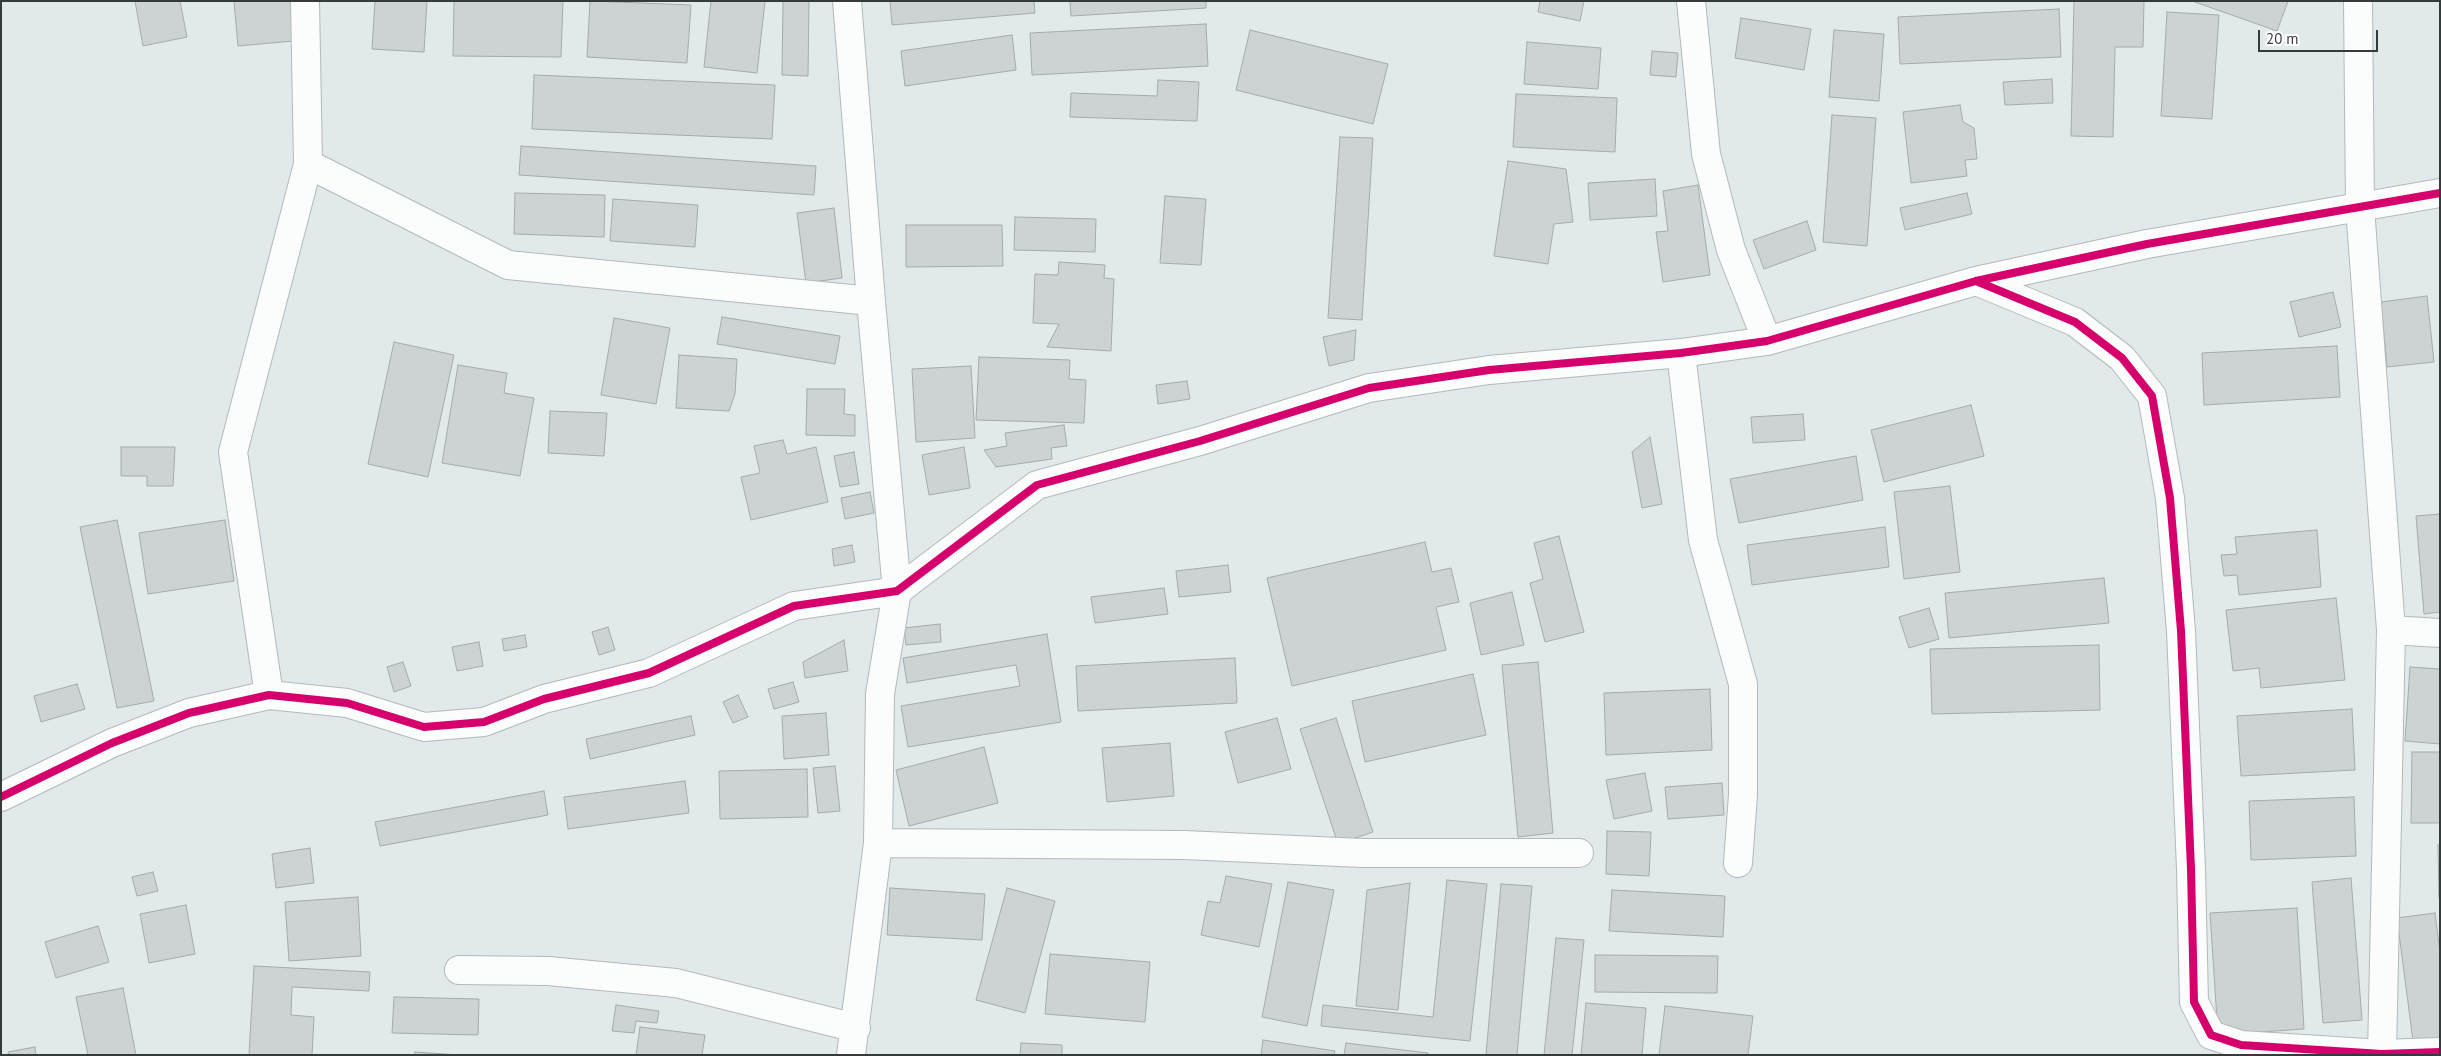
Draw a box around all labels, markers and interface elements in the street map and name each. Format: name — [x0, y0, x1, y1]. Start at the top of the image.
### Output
scale bar — [2261, 20, 2381, 52]
text: 20 m — [2266, 29, 2299, 48]

